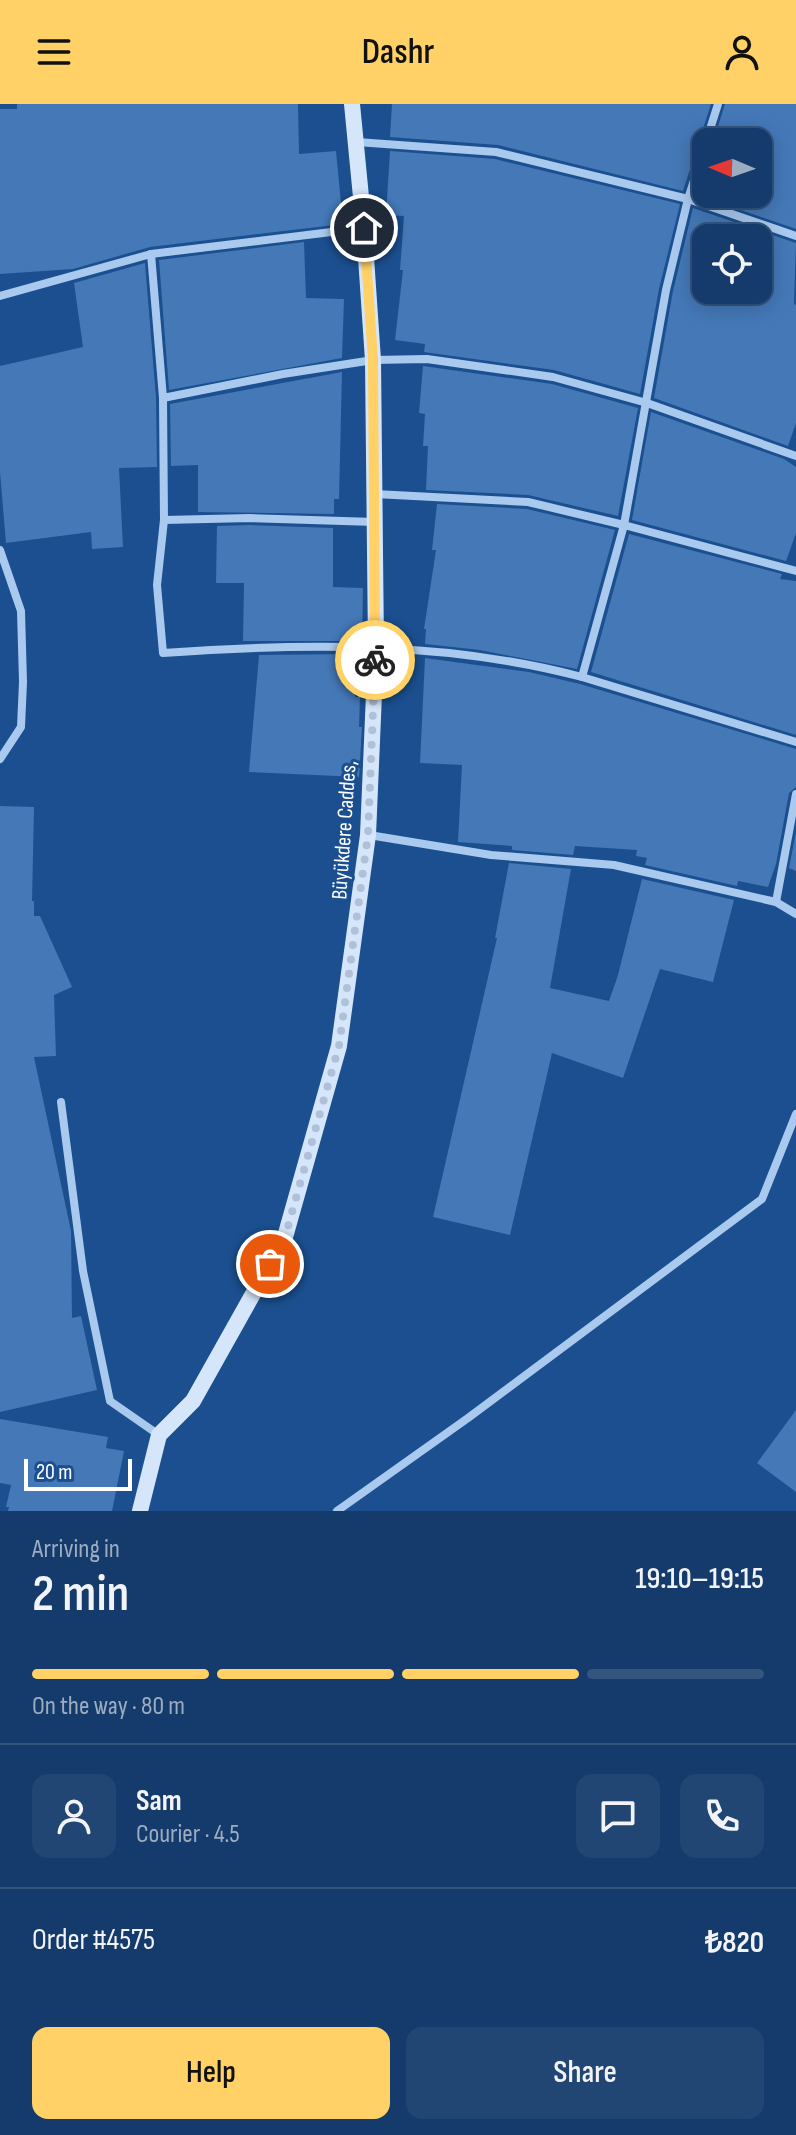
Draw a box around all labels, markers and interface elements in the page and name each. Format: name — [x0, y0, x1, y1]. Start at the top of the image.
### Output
icon: menu — [32, 30, 76, 74]
icon: person — [720, 30, 764, 74]
text: Dashr — [362, 31, 434, 74]
north arrow — [692, 128, 772, 208]
map controls — [692, 128, 772, 304]
pin — [330, 194, 398, 262]
icon: home — [342, 206, 386, 250]
button: locate — [692, 224, 772, 304]
courier — [335, 620, 415, 700]
icon: bike — [353, 638, 397, 682]
street label: Büyükdere Caddes, — [326, 760, 363, 900]
pin — [236, 1230, 304, 1298]
icon: bag — [248, 1242, 292, 1286]
scale bar — [24, 1455, 132, 1491]
text: 20 m — [36, 1459, 73, 1486]
text: Arriving in — [32, 1534, 120, 1565]
text: 19:10–19:15 — [635, 1561, 764, 1597]
text: 2 min — [32, 1563, 129, 1626]
text: On the way · 80 m — [32, 1691, 185, 1722]
button: person — [32, 1774, 116, 1858]
button: chat — [576, 1774, 660, 1858]
button: phone — [680, 1774, 764, 1858]
text: Sam — [136, 1783, 182, 1819]
text: Courier · 4.5 — [136, 1819, 240, 1850]
text: Order #4575 — [32, 1922, 155, 1958]
text: ₺820 — [705, 1925, 764, 1961]
button: Help — [32, 2027, 390, 2119]
button: Share — [406, 2027, 764, 2119]

